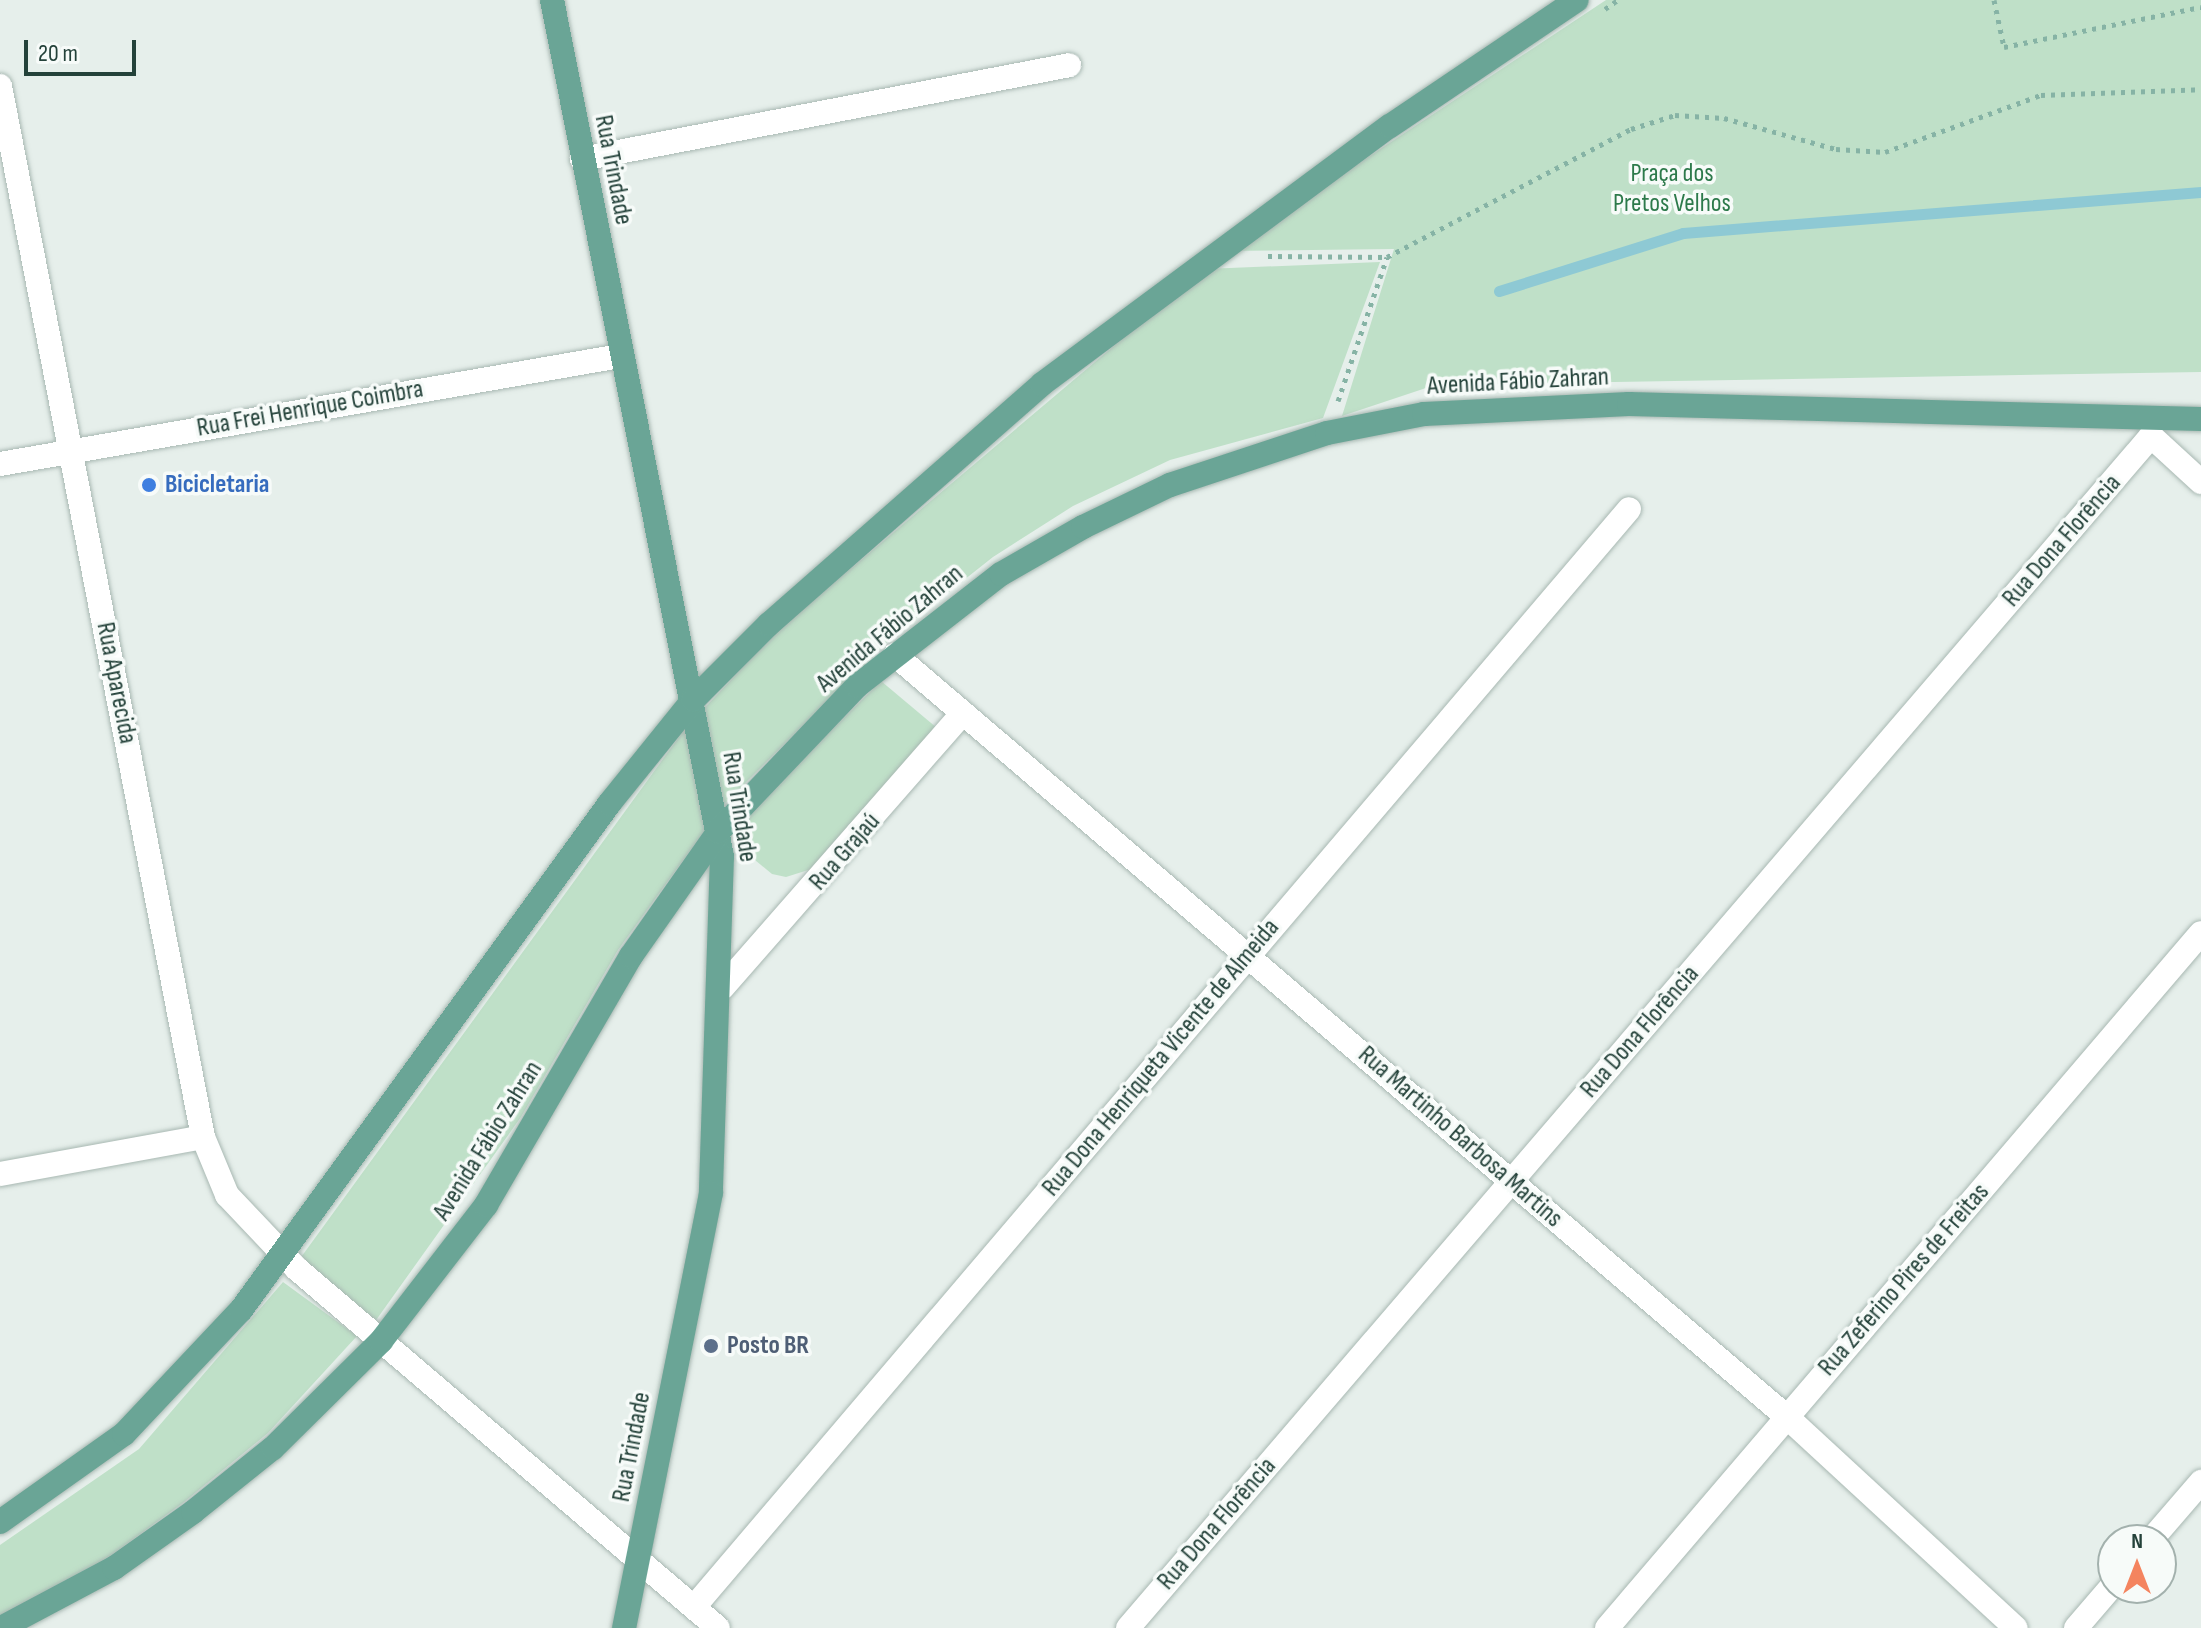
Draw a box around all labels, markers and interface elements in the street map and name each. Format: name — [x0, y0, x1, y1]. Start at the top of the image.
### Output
scale bar — [28, 24, 140, 74]
text: 20 m — [38, 39, 78, 68]
street label: Rua Trindade — [587, 112, 639, 228]
park label: Praça dos Pretos Velhos — [1613, 158, 1731, 220]
street label: Avenida Fábio Zahran — [1426, 362, 1610, 402]
street label: Rua Frei Henrique Coimbra — [194, 374, 426, 444]
street label: Rua Dona Florência — [1996, 468, 2128, 614]
place label: Bicicletaria — [165, 469, 269, 501]
marker: Bicicletaria — [140, 476, 158, 494]
street label: Avenida Fábio Zahran — [810, 559, 970, 699]
street label: Rua Aparecida — [89, 620, 143, 746]
street label: Rua Trindade — [715, 750, 763, 864]
street label: Rua Grajaú — [803, 807, 887, 897]
street label: Rua Dona Henriqueta Vicente de Almeida — [1036, 913, 1286, 1203]
street label: Rua Dona Florência — [1574, 959, 1706, 1105]
street label: Rua Martinho Barbosa Martins — [1351, 1040, 1569, 1234]
street label: Avenida Fábio Zahran — [427, 1056, 549, 1226]
street label: Rua Zeferino Pires de Freitas — [1812, 1177, 1996, 1383]
place label: Posto BR — [727, 1330, 809, 1362]
marker: Posto BR — [702, 1337, 720, 1355]
street label: Rua Trindade — [606, 1389, 658, 1505]
street label: Rua Dona Florência — [1151, 1451, 1283, 1597]
north arrow — [2097, 1524, 2177, 1604]
text: N — [2131, 1528, 2143, 1555]

